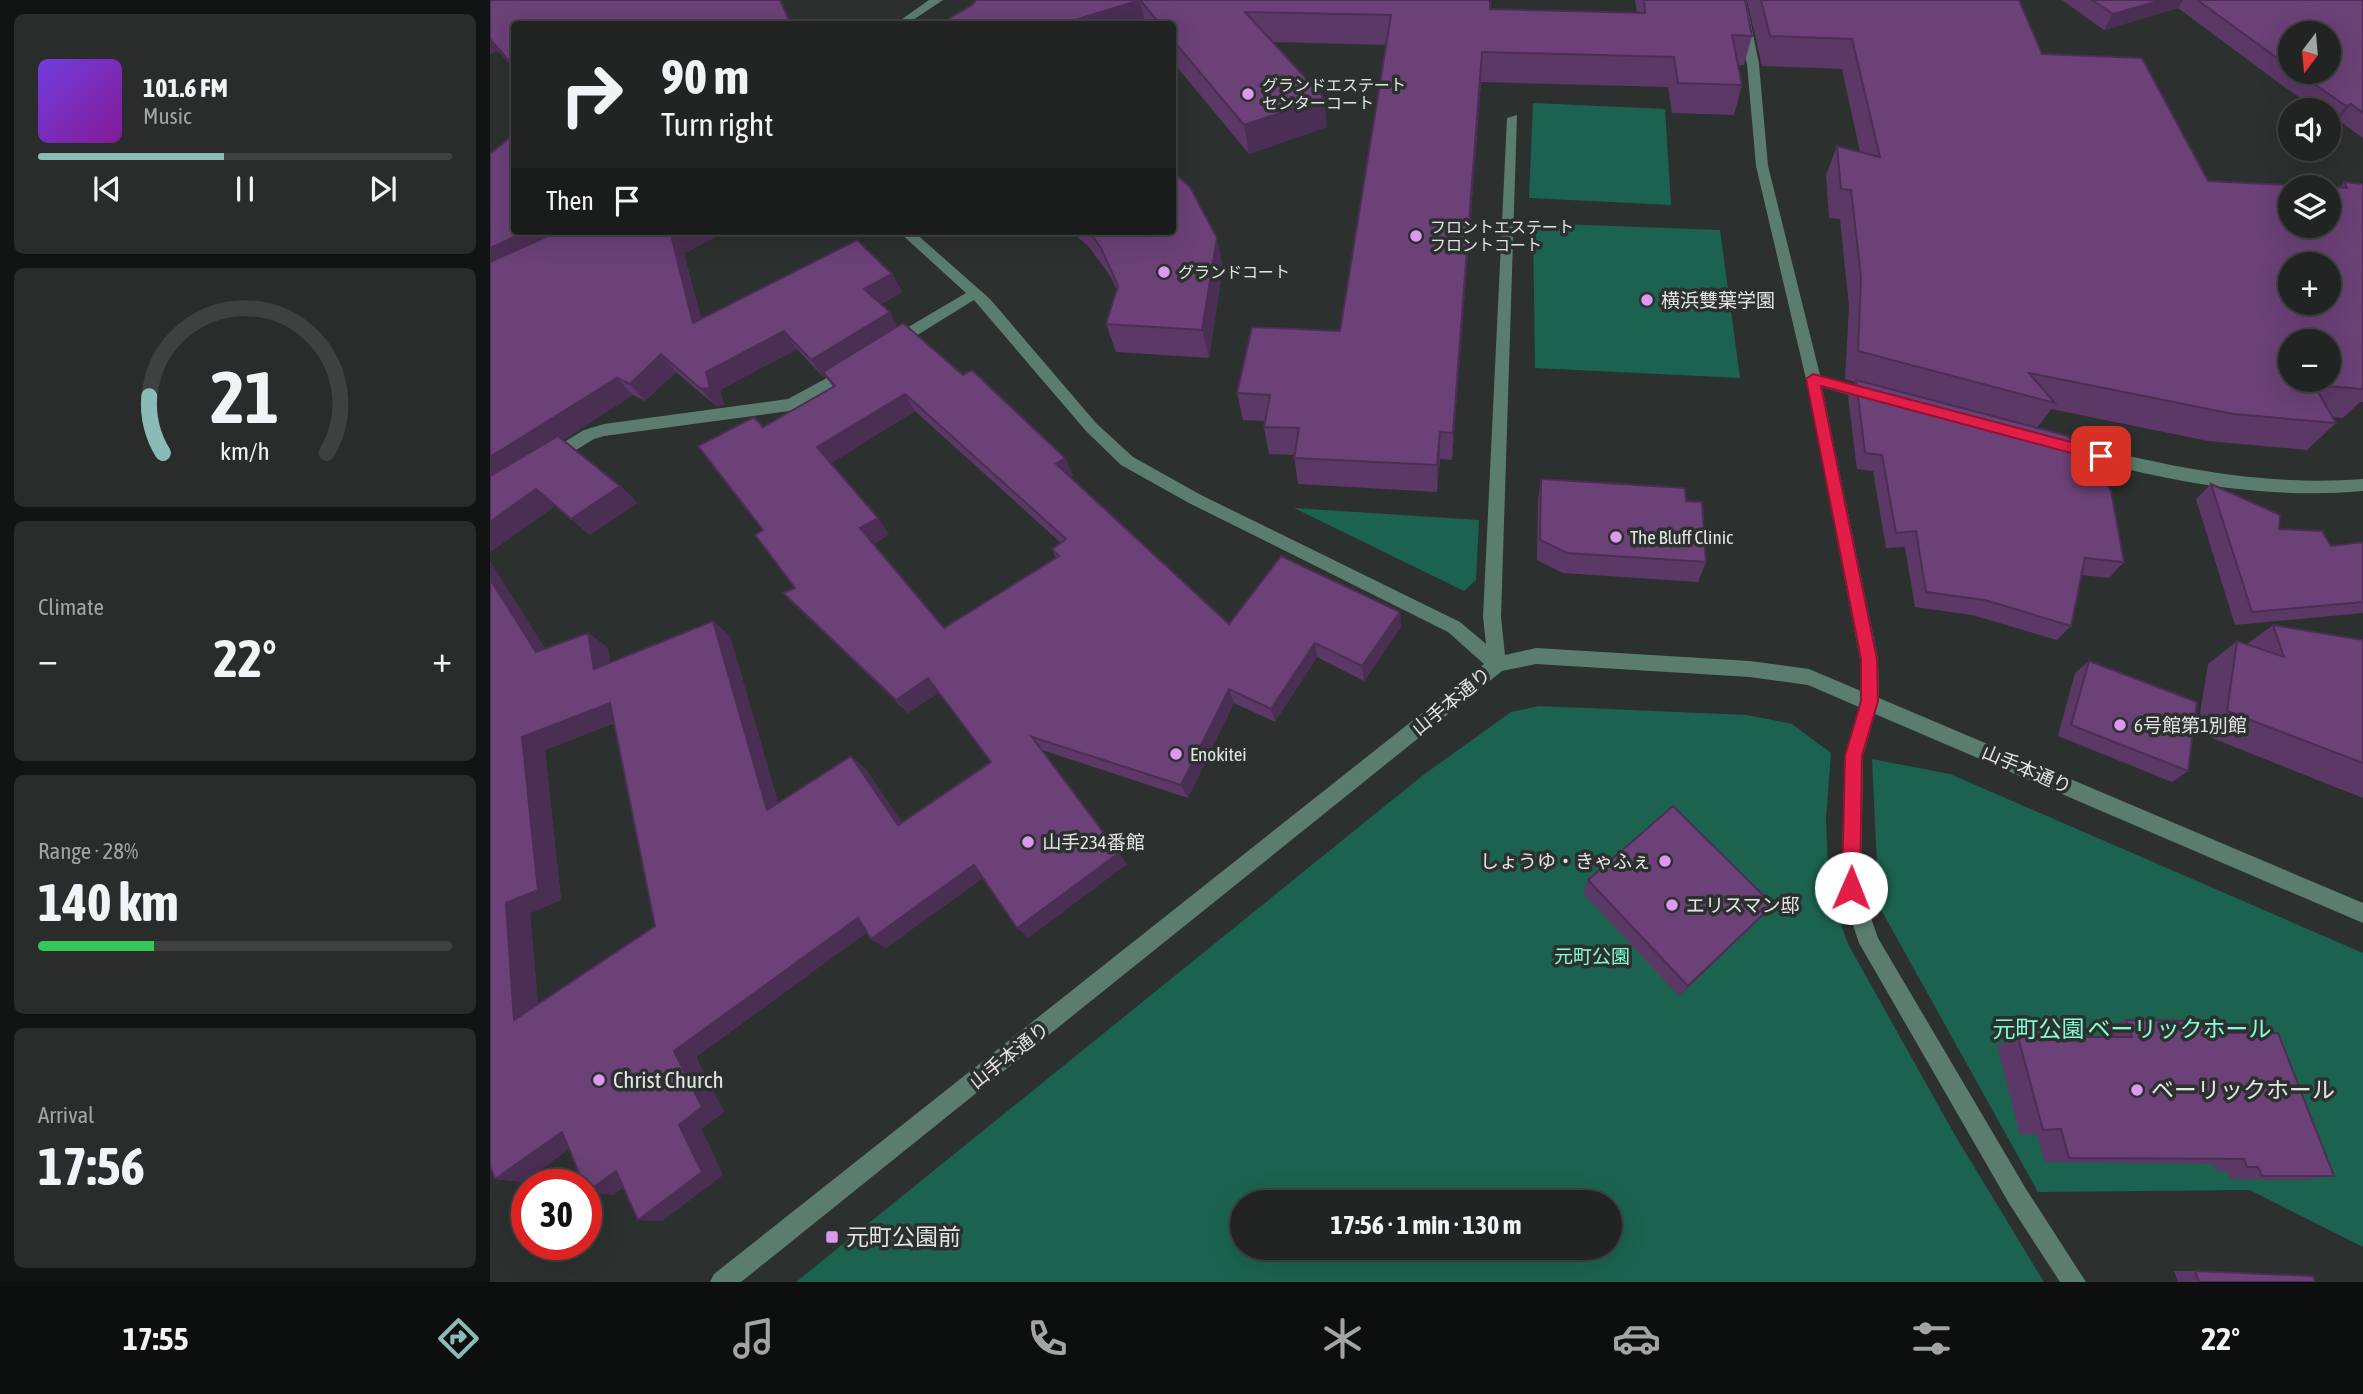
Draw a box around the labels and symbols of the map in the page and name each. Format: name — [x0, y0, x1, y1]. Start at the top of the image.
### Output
north arrow — [2278, 21, 2342, 84]
place label: グランドエステート センターコート — [1262, 76, 1406, 112]
marker: グランドエステート センターコート — [1240, 86, 1256, 102]
place label: フロントエステート フロントコート — [1430, 218, 1574, 254]
marker: フロントエステート フロントコート — [1408, 228, 1424, 244]
place label: グランドコート — [1178, 263, 1290, 281]
marker: グランドコート — [1156, 264, 1172, 280]
place label: 横浜雙葉学園 — [1661, 289, 1775, 311]
marker: 横浜雙葉学園 — [1639, 292, 1655, 308]
pin — [2071, 426, 2131, 486]
place label: The Bluff Clinic — [1630, 526, 1734, 548]
marker: The Bluff Clinic — [1608, 529, 1624, 545]
street label: 山手本通り — [1407, 663, 1495, 739]
place label: 6号館第1別館 — [2134, 714, 2247, 736]
marker: 6号館第1別館 — [2112, 717, 2128, 733]
street label: 山手本通り — [1979, 740, 2075, 798]
place label: Enokitei — [1190, 743, 1247, 765]
marker: Enokitei — [1168, 746, 1184, 762]
place label: 山手234番館 — [1042, 831, 1145, 853]
marker: 山手234番館 — [1020, 834, 1036, 850]
place label: しょうゆ・きゃふぇ — [1480, 850, 1651, 872]
position arrow — [1814, 851, 1888, 925]
marker: しょうゆ・きゃふぇ — [1657, 853, 1673, 869]
place label: エリスマン邸 — [1686, 894, 1799, 916]
marker: エリスマン邸 — [1664, 897, 1680, 913]
park label: 元町公園 — [1554, 945, 1630, 967]
park label: 元町公園 ベーリックホール — [1992, 1016, 2272, 1042]
street label: 山手本通り — [965, 1017, 1053, 1093]
place label: Christ Church — [613, 1067, 724, 1093]
marker: Christ Church — [591, 1072, 607, 1088]
place label: ベーリックホール — [2151, 1077, 2335, 1103]
marker: ベーリックホール — [2129, 1082, 2145, 1098]
speed limit sign: 30 — [511, 1169, 602, 1260]
place label: 元町公園前 — [846, 1224, 961, 1250]
marker: 元町公園前 — [824, 1229, 840, 1245]

